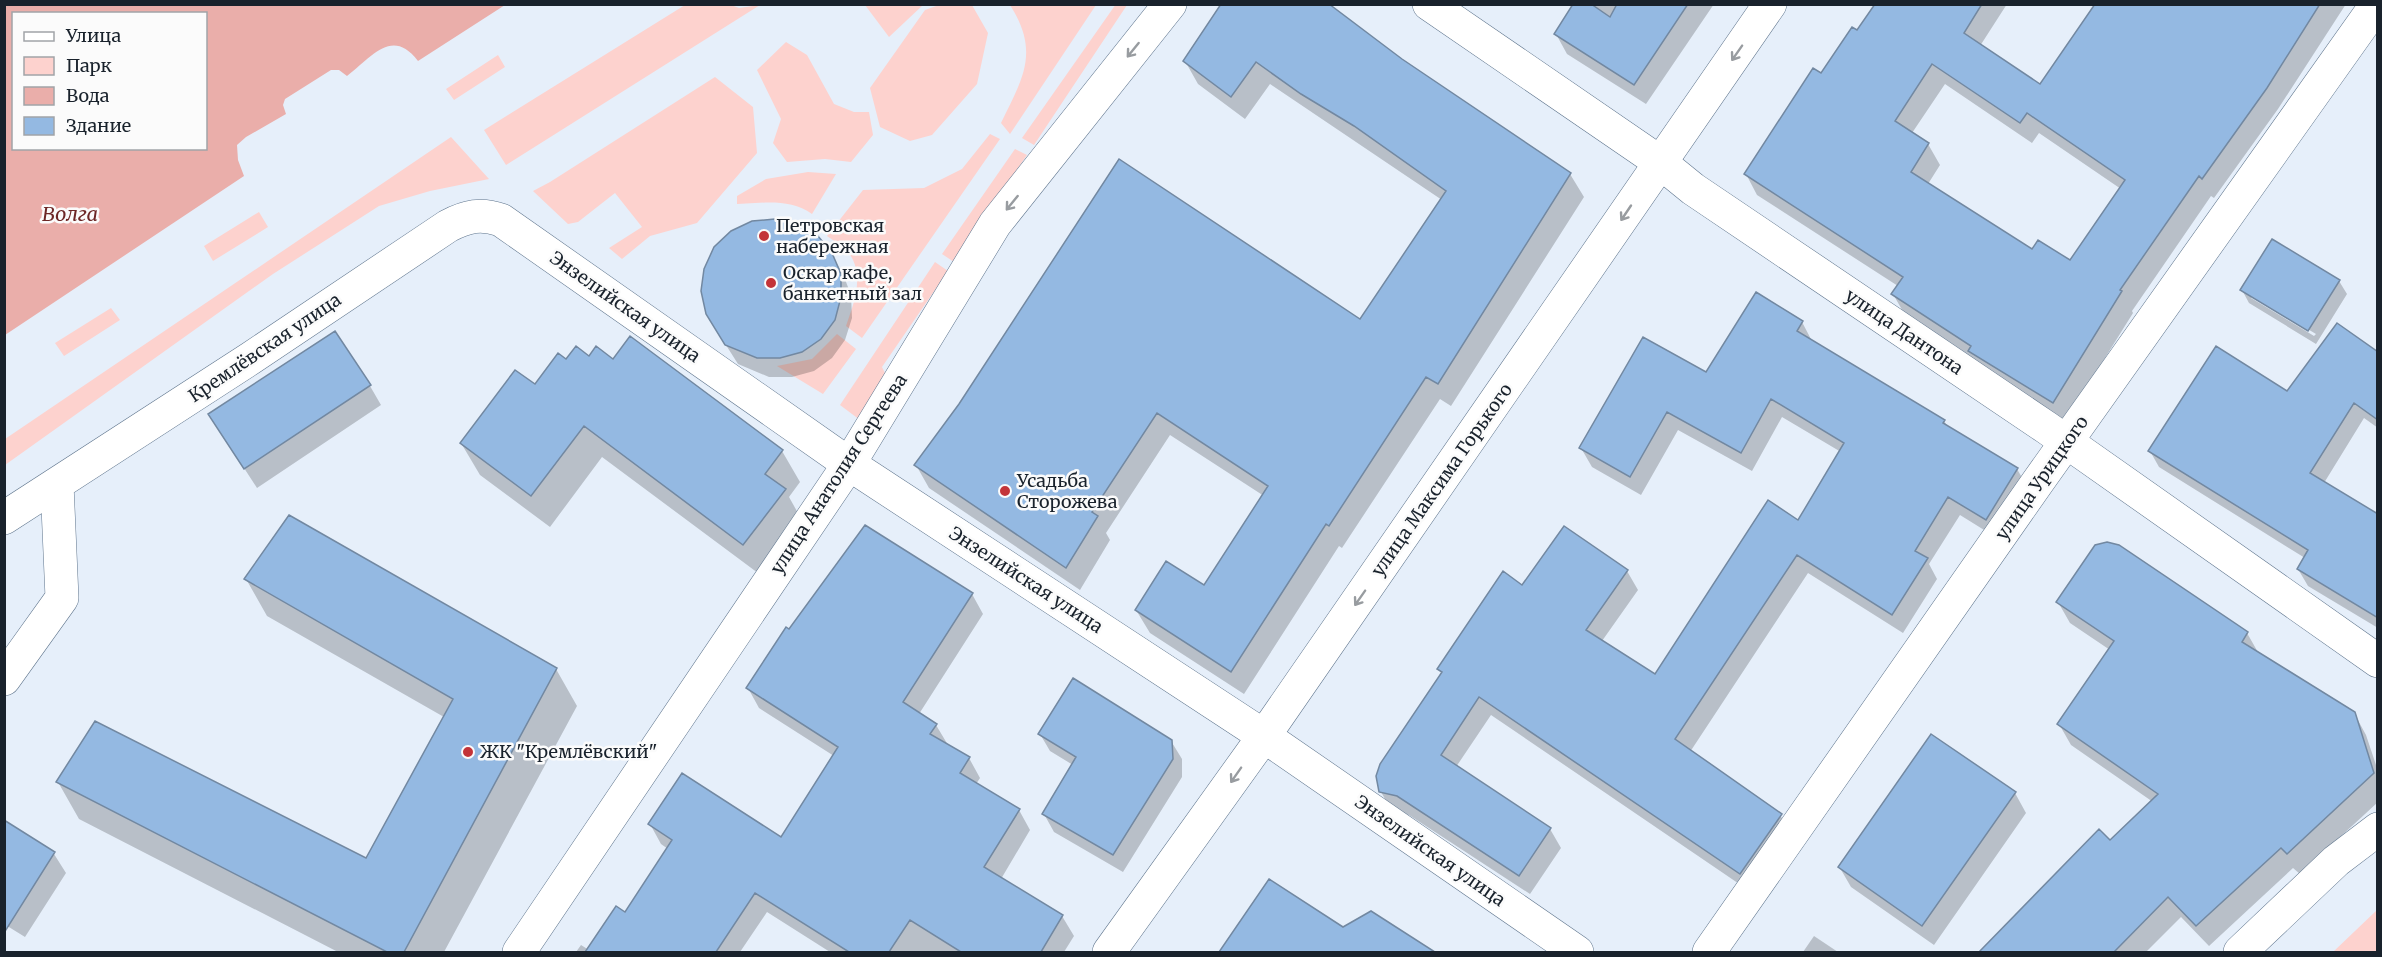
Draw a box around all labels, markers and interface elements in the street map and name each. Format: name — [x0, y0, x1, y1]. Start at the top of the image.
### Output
legend — [12, 12, 207, 150]
text: Улица — [65, 24, 121, 47]
one-way arrow — [1127, 42, 1140, 58]
one-way arrow — [1731, 44, 1743, 60]
text: Парк — [66, 54, 112, 77]
text: Вода — [66, 84, 110, 107]
text: Здание — [66, 114, 131, 137]
one-way arrow — [1005, 195, 1018, 211]
water label: Волга — [42, 201, 98, 226]
one-way arrow — [1620, 204, 1632, 221]
place label: Петровская набережная — [776, 214, 889, 258]
marker: Петровская набережная — [757, 229, 771, 243]
street label: Энзелийская улица — [546, 246, 705, 367]
place label: Оскар кафе, банкетный зал — [783, 261, 922, 305]
marker: Оскар кафе, банкетный зал — [764, 276, 778, 290]
street label: улица Дантона — [1841, 284, 1968, 380]
street label: Кремлёвская улица — [184, 288, 346, 407]
street label: улица Анатолия Сергеева — [765, 369, 912, 578]
street label: улица Максима Горького — [1366, 379, 1517, 581]
street label: улица Урицкого — [1990, 411, 2093, 544]
place label: Усадьба Сторожева — [1016, 469, 1118, 513]
marker: Усадьба Сторожева — [998, 484, 1012, 498]
street label: Энзелийская улица — [945, 521, 1108, 638]
one-way arrow — [1354, 589, 1366, 606]
place label: ЖК "Кремлёвский" — [480, 740, 657, 763]
marker: ЖК "Кремлёвский" — [461, 745, 475, 759]
one-way arrow — [1230, 767, 1243, 783]
street label: Энзелийская улица — [1351, 790, 1510, 911]

